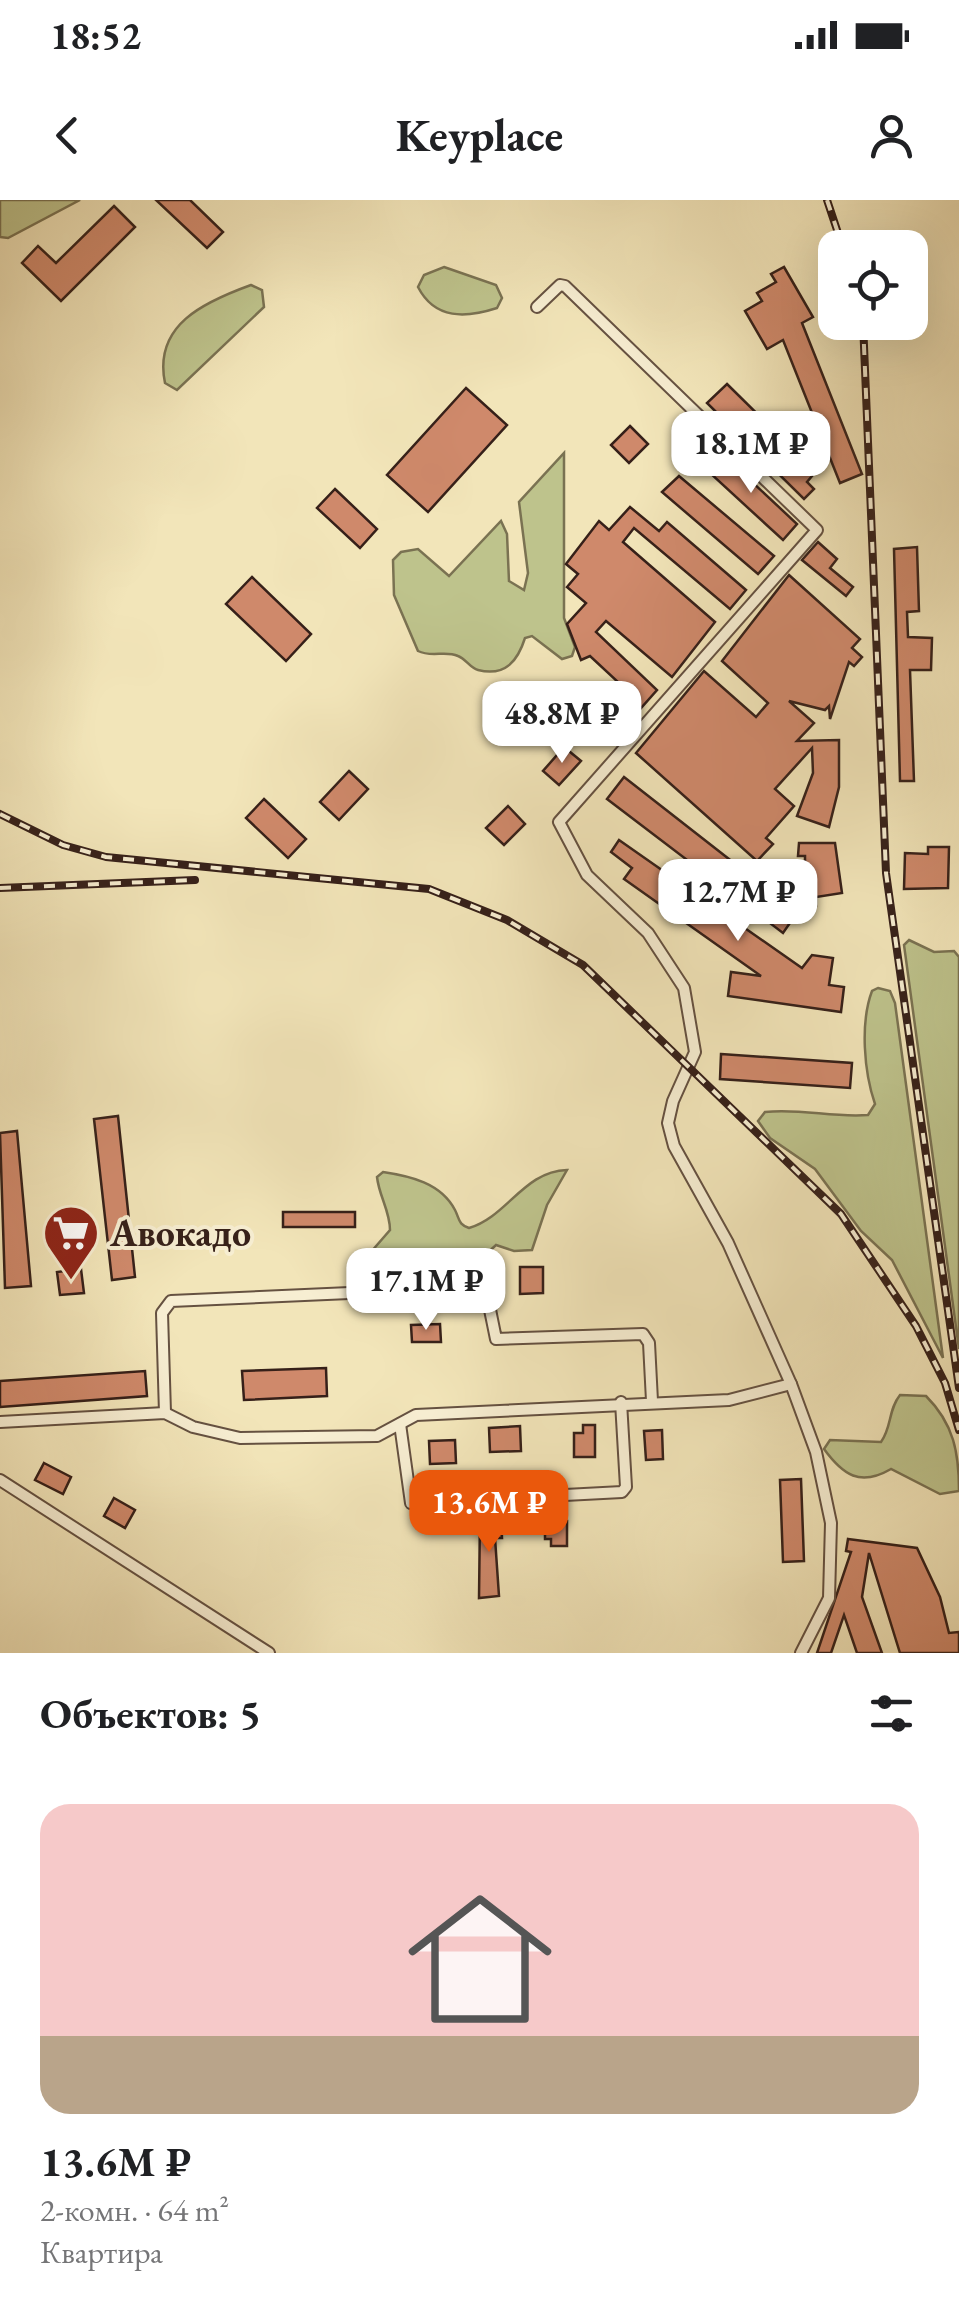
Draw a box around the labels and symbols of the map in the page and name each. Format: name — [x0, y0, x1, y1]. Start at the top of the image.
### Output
pin: 18.1M ₽ — [659, 411, 843, 496]
pin: 48.8M ₽ — [470, 681, 654, 766]
pin: 12.7M ₽ — [646, 859, 830, 944]
supermarket icon: Авокадо — [41, 1203, 101, 1282]
place label: Авокадо — [109, 1208, 251, 1257]
pin: 17.1M ₽ — [334, 1248, 518, 1333]
pin: 13.6M ₽ — [397, 1470, 581, 1555]

